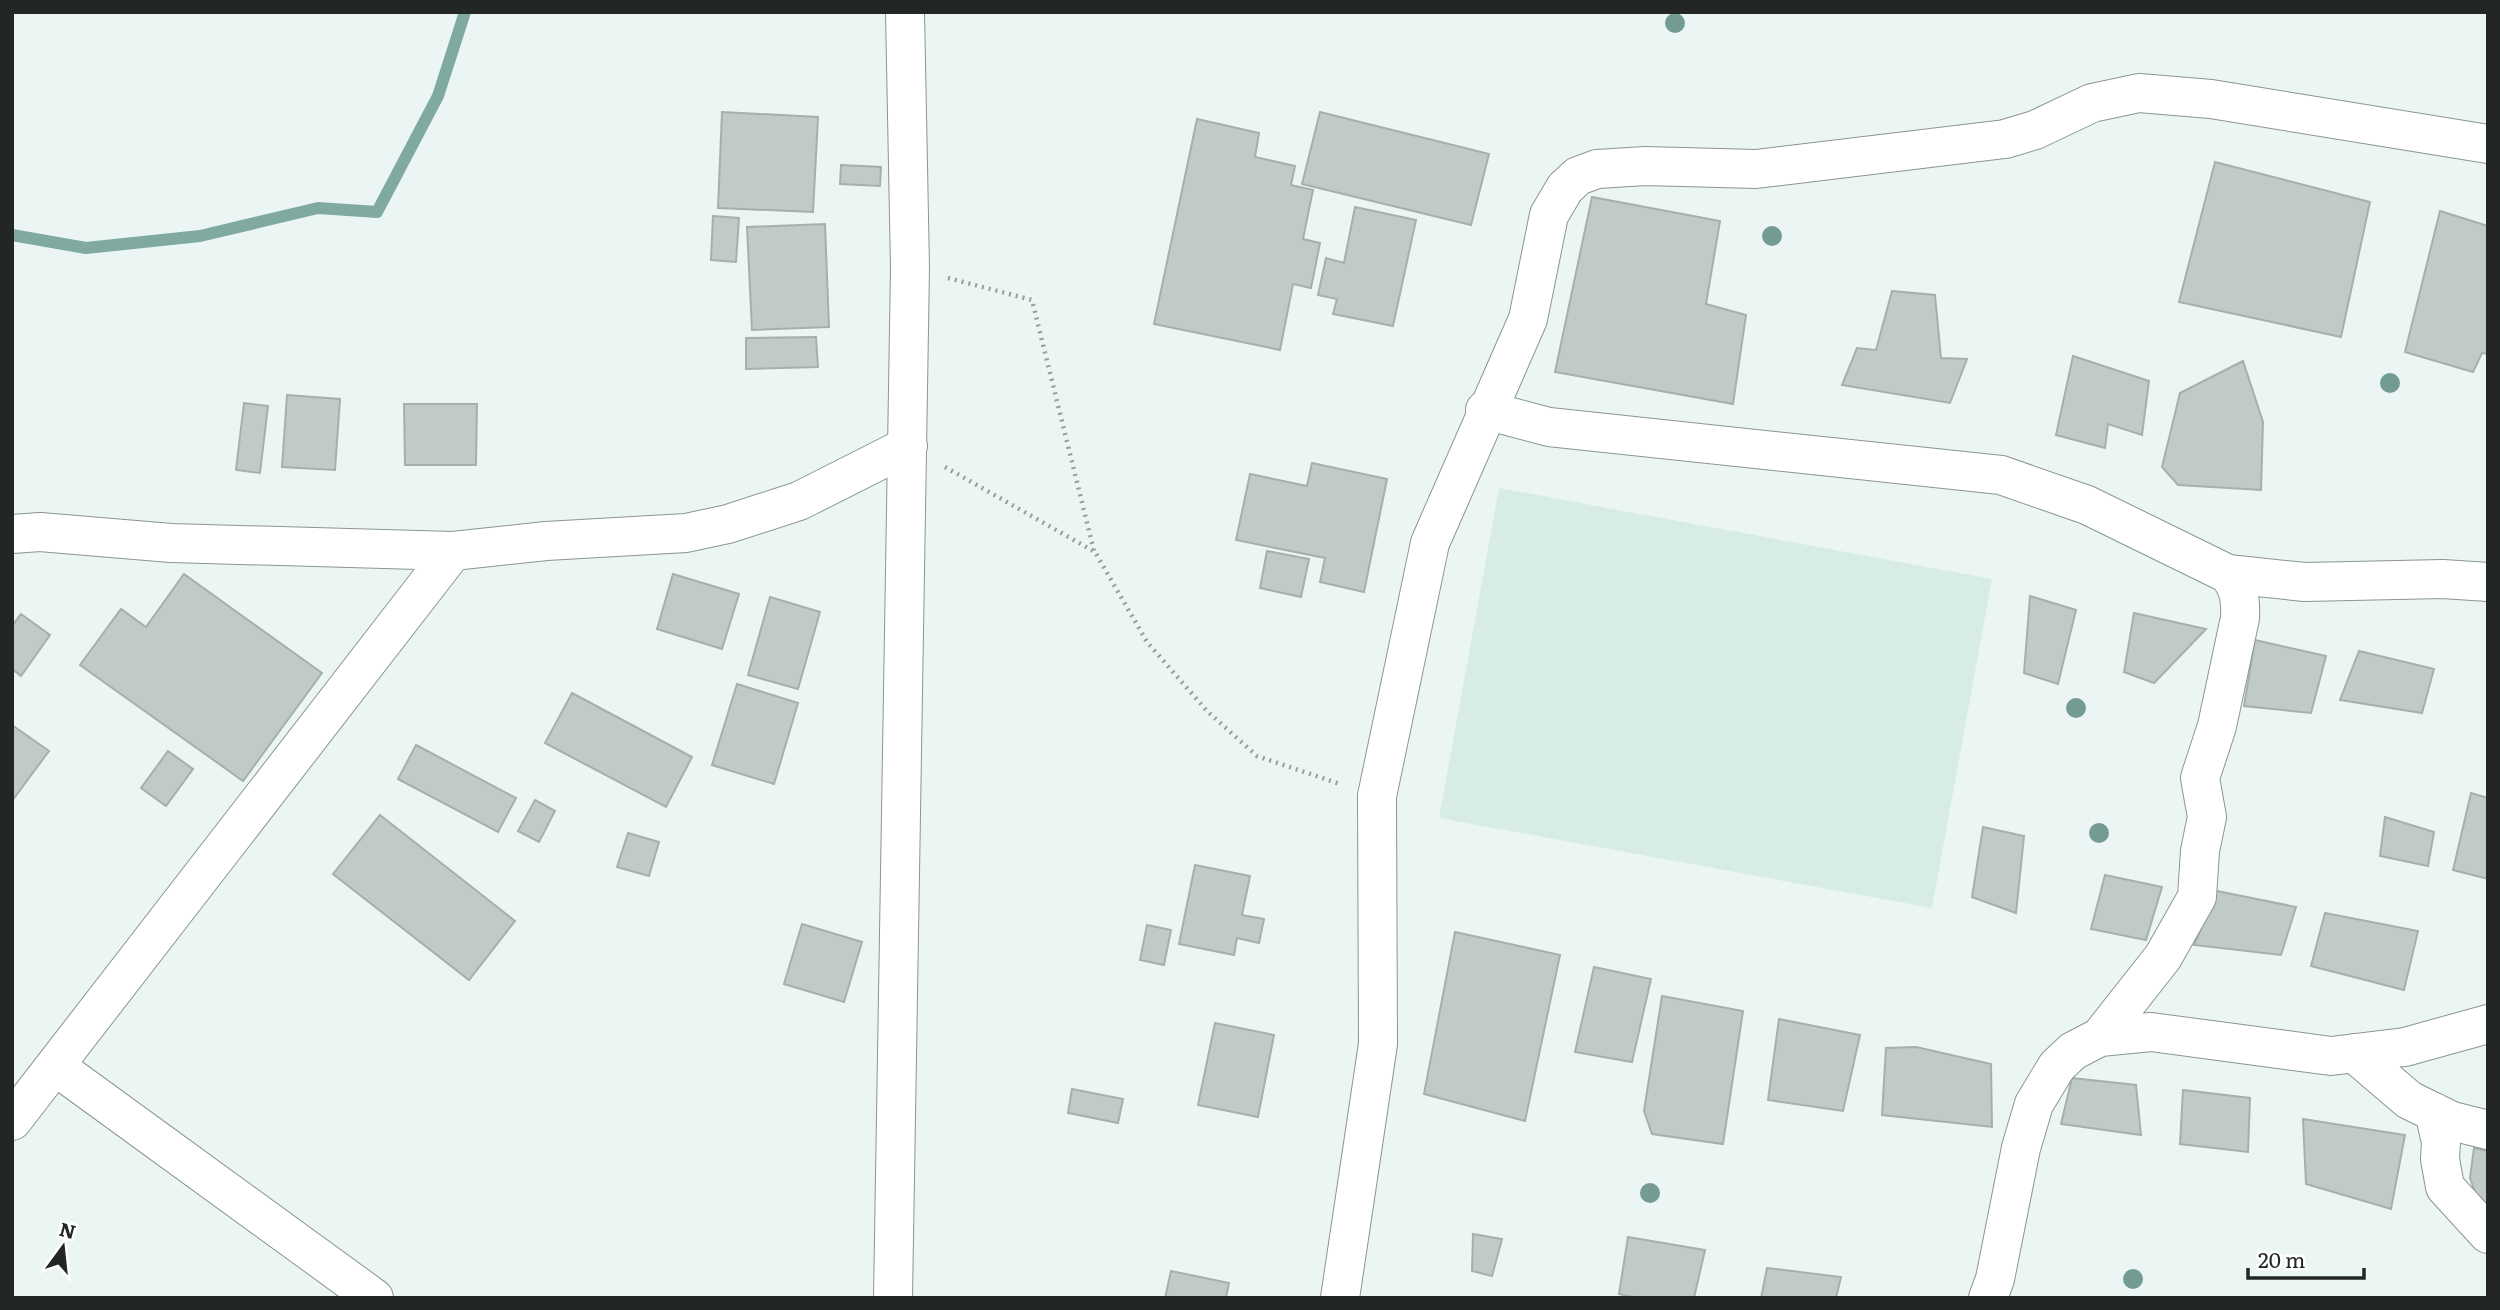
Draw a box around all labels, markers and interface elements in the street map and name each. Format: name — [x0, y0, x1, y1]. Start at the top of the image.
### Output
north arrow — [28, 1212, 98, 1282]
text: N — [56, 1214, 79, 1245]
scale bar — [2248, 1236, 2364, 1280]
text: 20 m — [2258, 1243, 2305, 1274]

